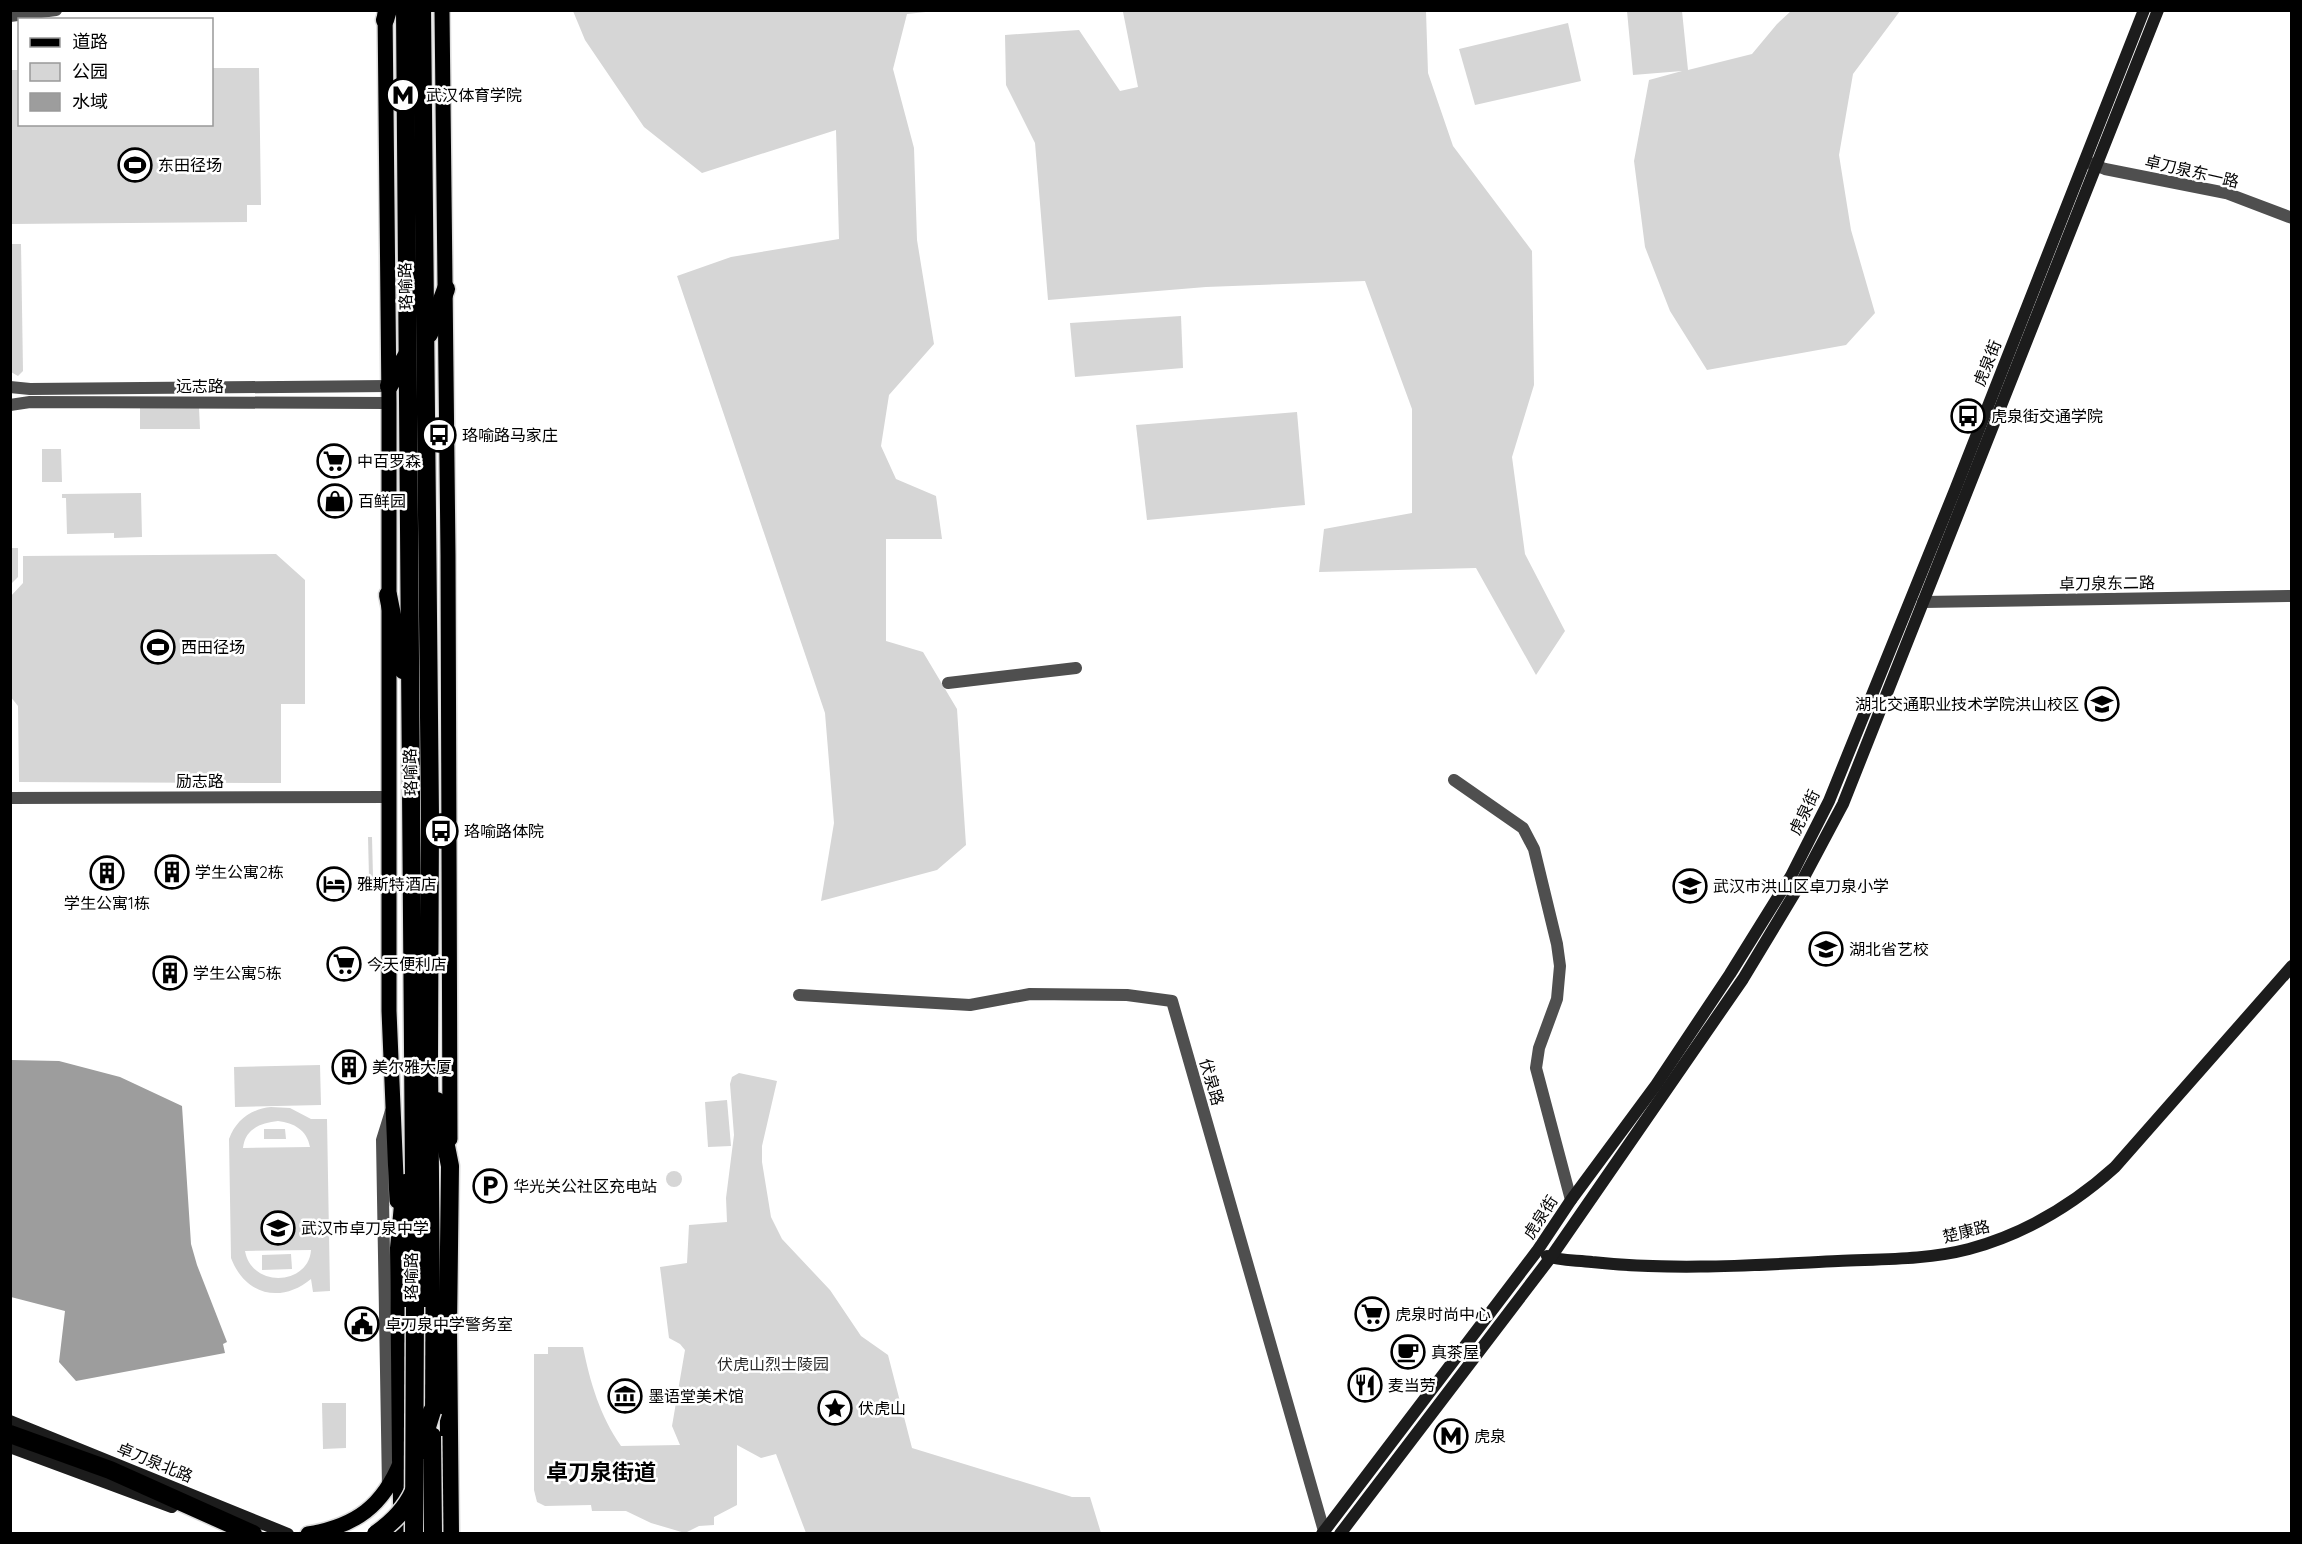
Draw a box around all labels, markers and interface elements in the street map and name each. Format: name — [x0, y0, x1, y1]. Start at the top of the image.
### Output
legend — [18, 18, 213, 126]
text: 道路 — [72, 30, 108, 53]
text: 公园 — [72, 60, 108, 83]
metro station icon: 武汉体育学院 — [385, 77, 421, 113]
place label: 武汉体育学院 — [426, 85, 522, 105]
text: 水域 — [72, 90, 108, 113]
sports icon: 东田径场 — [117, 147, 153, 183]
street label: 卓刀泉东一路 — [2143, 150, 2241, 192]
place label: 东田径场 — [158, 155, 222, 175]
street label: 珞喻路 — [395, 262, 415, 310]
street label: 虎泉街 — [1969, 337, 2005, 389]
street label: 远志路 — [176, 376, 224, 396]
bus stop icon: 虎泉街交通学院 — [1950, 398, 1986, 434]
place label: 虎泉街交通学院 — [1991, 406, 2103, 426]
bus stop icon: 珞喻路马家庄 — [421, 417, 457, 453]
place label: 珞喻路马家庄 — [462, 425, 558, 445]
supermarket icon: 中百罗森 — [316, 443, 352, 479]
place label: 中百罗森 — [357, 451, 421, 471]
shop icon: 百鲜园 — [317, 483, 353, 519]
place label: 百鲜园 — [358, 491, 406, 511]
street label: 卓刀泉东二路 — [2059, 572, 2155, 594]
sports icon: 西田径场 — [140, 629, 176, 665]
place label: 西田径场 — [181, 637, 245, 657]
school or university icon: 湖北交通职业技术学院洪山校区 — [2084, 686, 2120, 722]
place label: 湖北交通职业技术学院洪山校区 — [1855, 694, 2079, 714]
street label: 珞喻路 — [400, 748, 420, 796]
street label: 励志路 — [176, 771, 224, 791]
street label: 虎泉街 — [1784, 786, 1824, 838]
bus stop icon: 珞喻路体院 — [423, 813, 459, 849]
place label: 珞喻路体院 — [464, 821, 544, 841]
building icon: 学生公寓2栋 — [154, 854, 190, 890]
building icon: 学生公寓1栋 — [89, 855, 125, 891]
place label: 学生公寓2栋 — [195, 862, 284, 882]
hotel icon: 雅斯特酒店 — [316, 866, 352, 902]
school or university icon: 武汉市洪山区卓刀泉小学 — [1672, 868, 1708, 904]
place label: 雅斯特酒店 — [357, 874, 437, 894]
place label: 武汉市洪山区卓刀泉小学 — [1713, 876, 1889, 896]
place label: 学生公寓1栋 — [64, 893, 150, 913]
school or university icon: 湖北省艺校 — [1808, 931, 1844, 967]
place label: 湖北省艺校 — [1849, 939, 1929, 959]
supermarket icon: 今天便利店 — [326, 946, 362, 982]
place label: 今天便利店 — [367, 954, 447, 974]
building icon: 学生公寓5栋 — [152, 955, 188, 991]
place label: 学生公寓5栋 — [193, 963, 282, 983]
building icon: 美尔雅大厦 — [331, 1049, 367, 1085]
street label: 伏泉路 — [1196, 1056, 1228, 1108]
place label: 美尔雅大厦 — [372, 1057, 452, 1077]
parking icon: 华光关公社区充电站 — [472, 1168, 508, 1204]
place label: 华光关公社区充电站 — [513, 1176, 657, 1196]
street label: 虎泉街 — [1519, 1191, 1561, 1243]
school or university icon: 武汉市卓刀泉中学 — [260, 1210, 296, 1246]
street label: 楚康路 — [1940, 1215, 1992, 1247]
place label: 武汉市卓刀泉中学 — [301, 1218, 429, 1238]
street label: 珞喻路 — [401, 1252, 421, 1300]
supermarket icon: 虎泉时尚中心 — [1354, 1296, 1390, 1332]
place label: 虎泉时尚中心 — [1395, 1304, 1491, 1324]
public building icon: 卓刀泉中学警务室 — [344, 1306, 380, 1342]
place label: 卓刀泉中学警务室 — [385, 1314, 513, 1334]
cafe icon: 真茶屋 — [1390, 1334, 1426, 1370]
place label: 真茶屋 — [1431, 1342, 1479, 1362]
park label: 伏虎山烈士陵园 — [717, 1354, 829, 1374]
restaurant icon: 麦当劳 — [1347, 1367, 1383, 1403]
place label: 麦当劳 — [1388, 1375, 1436, 1395]
museum icon: 墨语堂美术馆 — [607, 1378, 643, 1414]
place label: 墨语堂美术馆 — [648, 1386, 744, 1406]
place icon: 伏虎山 — [817, 1390, 853, 1426]
place label: 伏虎山 — [858, 1398, 906, 1418]
metro station icon: 虎泉 — [1433, 1418, 1469, 1454]
place label: 虎泉 — [1474, 1426, 1506, 1446]
street label: 卓刀泉北路 — [114, 1438, 196, 1486]
district label: 卓刀泉街道 — [546, 1458, 656, 1486]

